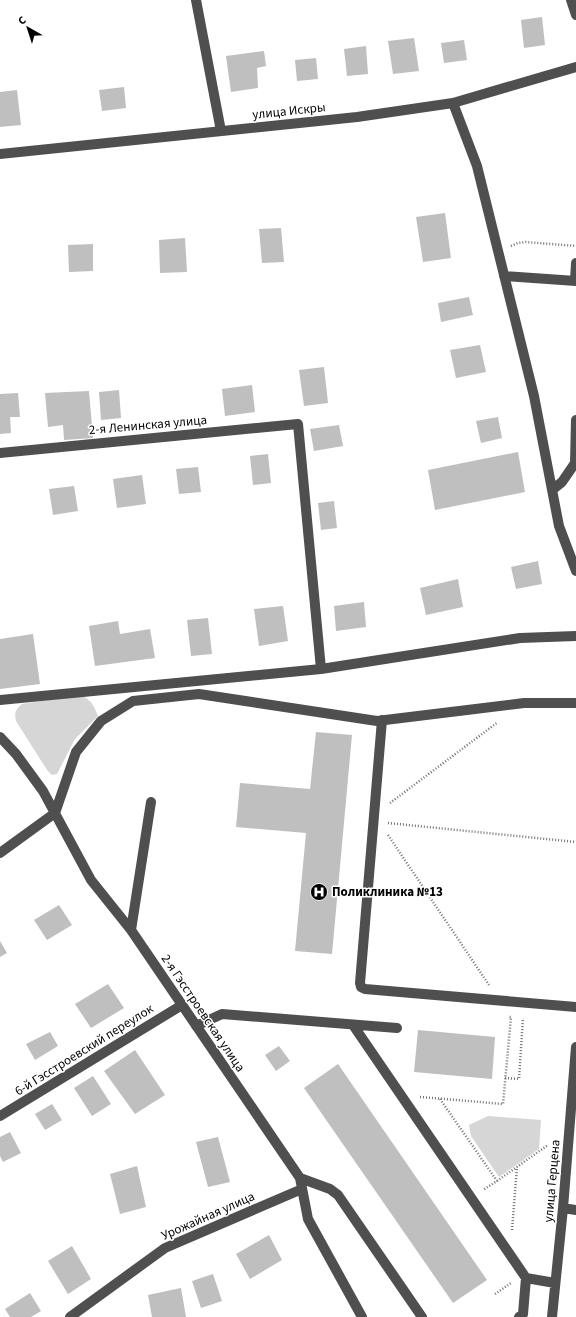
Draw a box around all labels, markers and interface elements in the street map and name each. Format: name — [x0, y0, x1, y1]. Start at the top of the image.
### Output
north arrow — [8, 8, 48, 48]
text: С — [15, 12, 30, 28]
street label: улица Искры — [251, 98, 327, 124]
street label: 2-я Ленинская улица — [88, 411, 208, 439]
hospital icon: Поликлиника №13 — [309, 882, 329, 902]
place label: Поликлиника №13 — [332, 883, 443, 901]
street label: 2-я Гэсстроевская улица — [157, 951, 249, 1075]
street label: 6-й Гэсстроевский переулок — [11, 1000, 157, 1100]
street label: улица Герцена — [539, 1139, 565, 1223]
street label: Урожайная улица — [158, 1187, 258, 1245]

